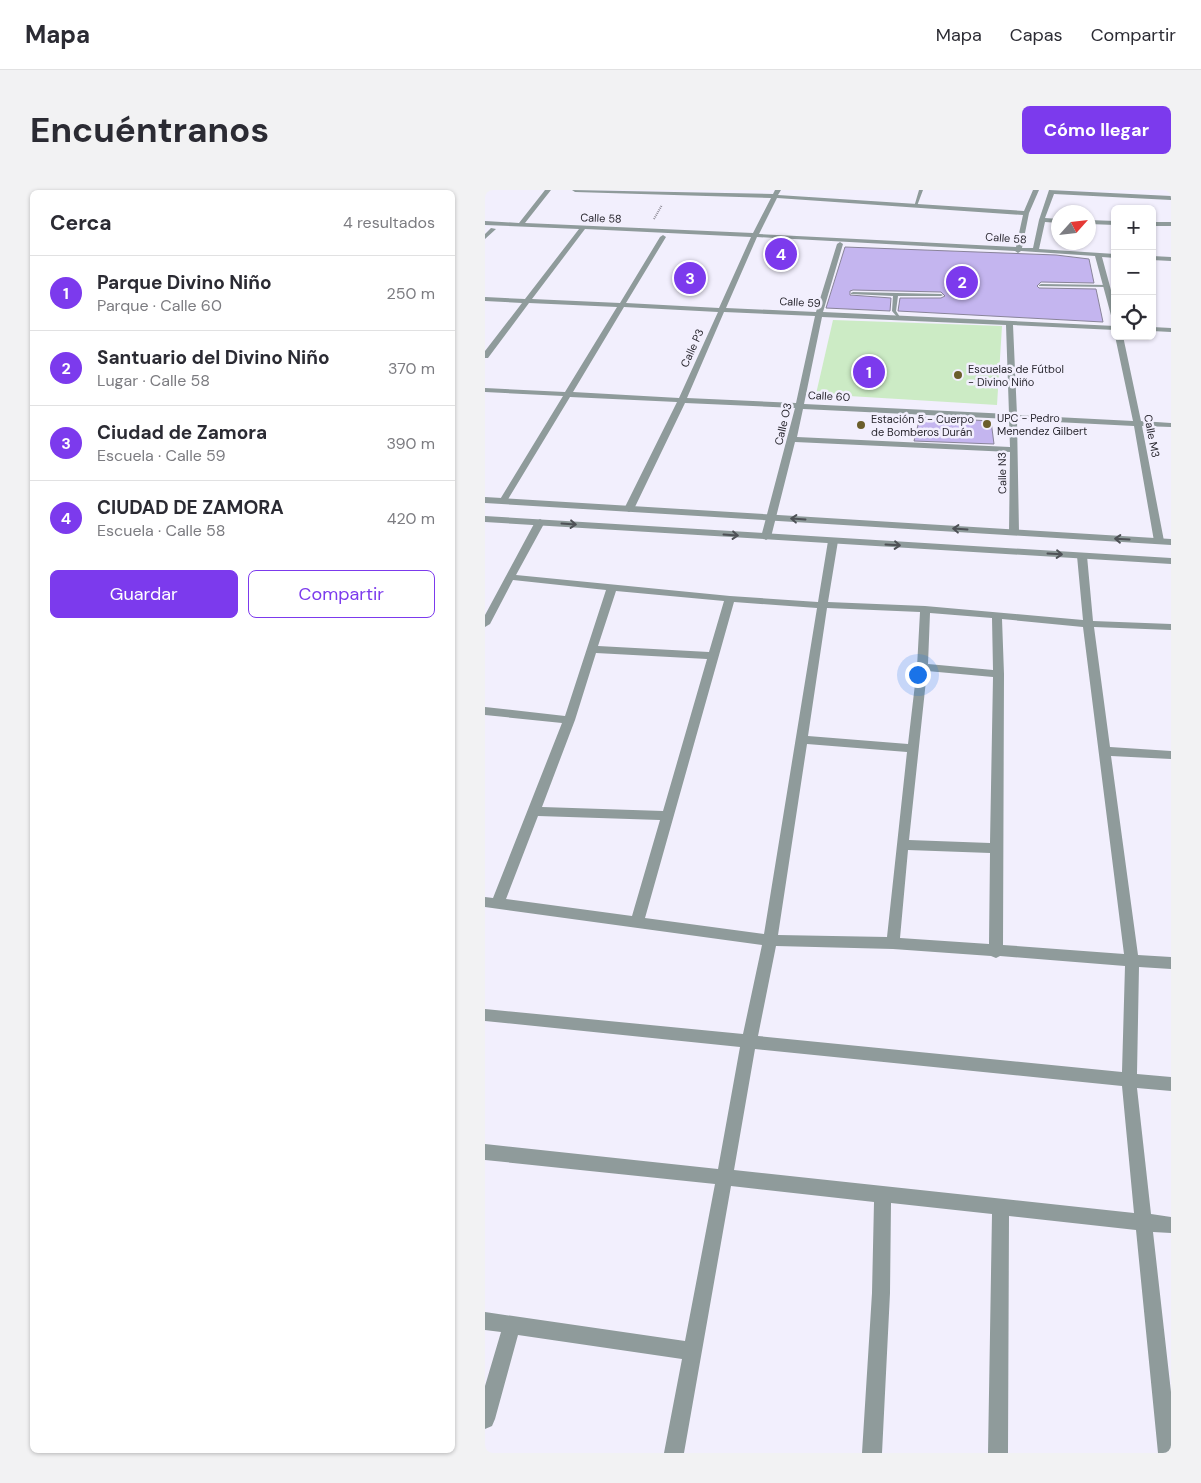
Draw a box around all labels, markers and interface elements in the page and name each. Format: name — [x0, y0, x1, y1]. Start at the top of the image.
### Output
text: Mapa — [25, 19, 90, 50]
text: Mapa — [936, 23, 982, 47]
text: Capas — [1010, 23, 1063, 47]
text: Compartir — [1091, 23, 1176, 47]
button: Cómo llegar — [1022, 106, 1171, 154]
text: Encuéntranos — [30, 107, 269, 153]
north arrow — [1051, 205, 1096, 250]
map controls — [1111, 205, 1156, 340]
button: + — [1111, 205, 1156, 250]
text: Cerca — [50, 209, 112, 237]
street label: Calle 58 — [580, 210, 622, 226]
text: 4 resultados — [343, 212, 435, 233]
street label: Calle 58 — [985, 230, 1027, 246]
pin: 4 — [765, 235, 797, 273]
button: − — [1111, 250, 1156, 295]
pin: 3 — [674, 259, 706, 297]
pin: 2 — [946, 263, 978, 301]
text: Parque Divino Niño — [97, 270, 272, 295]
text: 1 — [63, 283, 69, 304]
text: 250 m — [387, 283, 435, 304]
street label: Calle 59 — [779, 294, 821, 310]
text: Parque · Calle 60 — [97, 295, 222, 316]
button: locate — [1111, 295, 1156, 340]
street label: Calle P3 — [677, 326, 707, 370]
text: Santuario del Divino Niño — [97, 345, 330, 370]
pin: 1 — [853, 353, 885, 391]
text: 2 — [61, 358, 71, 379]
text: 370 m — [388, 358, 435, 379]
place label: Escuelas de Fútbol - Divino Niño — [968, 362, 1064, 389]
marker: Escuelas de Fútbol - Divino Niño — [952, 369, 964, 381]
text: Lugar · Calle 58 — [97, 370, 210, 391]
street label: Calle 60 — [807, 388, 851, 404]
street label: Calle O3 — [771, 401, 795, 447]
place label: UPC - Pedro Menendez Gilbert — [997, 411, 1087, 438]
place label: Estación 5 - Cuerpo de Bomberos Durán — [871, 412, 974, 439]
street label: Calle M3 — [1141, 413, 1163, 459]
marker: UPC - Pedro Menendez Gilbert — [981, 418, 993, 430]
marker: Estación 5 - Cuerpo de Bomberos Durán — [855, 419, 867, 431]
text: Ciudad de Zamora — [97, 420, 267, 445]
text: 3 — [61, 433, 71, 454]
text: 390 m — [387, 433, 435, 454]
text: Escuela · Calle 59 — [97, 445, 225, 466]
street label: Calle N3 — [995, 452, 1009, 494]
text: CIUDAD DE ZAMORA — [97, 495, 284, 520]
text: 4 — [61, 508, 71, 529]
text: 420 m — [387, 508, 435, 529]
one-way arrow — [790, 514, 806, 523]
text: Escuela · Calle 58 — [97, 520, 226, 541]
one-way arrow — [560, 520, 576, 529]
one-way arrow — [952, 524, 968, 534]
one-way arrow — [722, 530, 738, 539]
one-way arrow — [1115, 534, 1131, 543]
one-way arrow — [885, 540, 901, 549]
one-way arrow — [1047, 550, 1063, 559]
button: Guardar — [50, 570, 238, 618]
button: Compartir — [248, 570, 435, 618]
your location — [905, 662, 931, 688]

